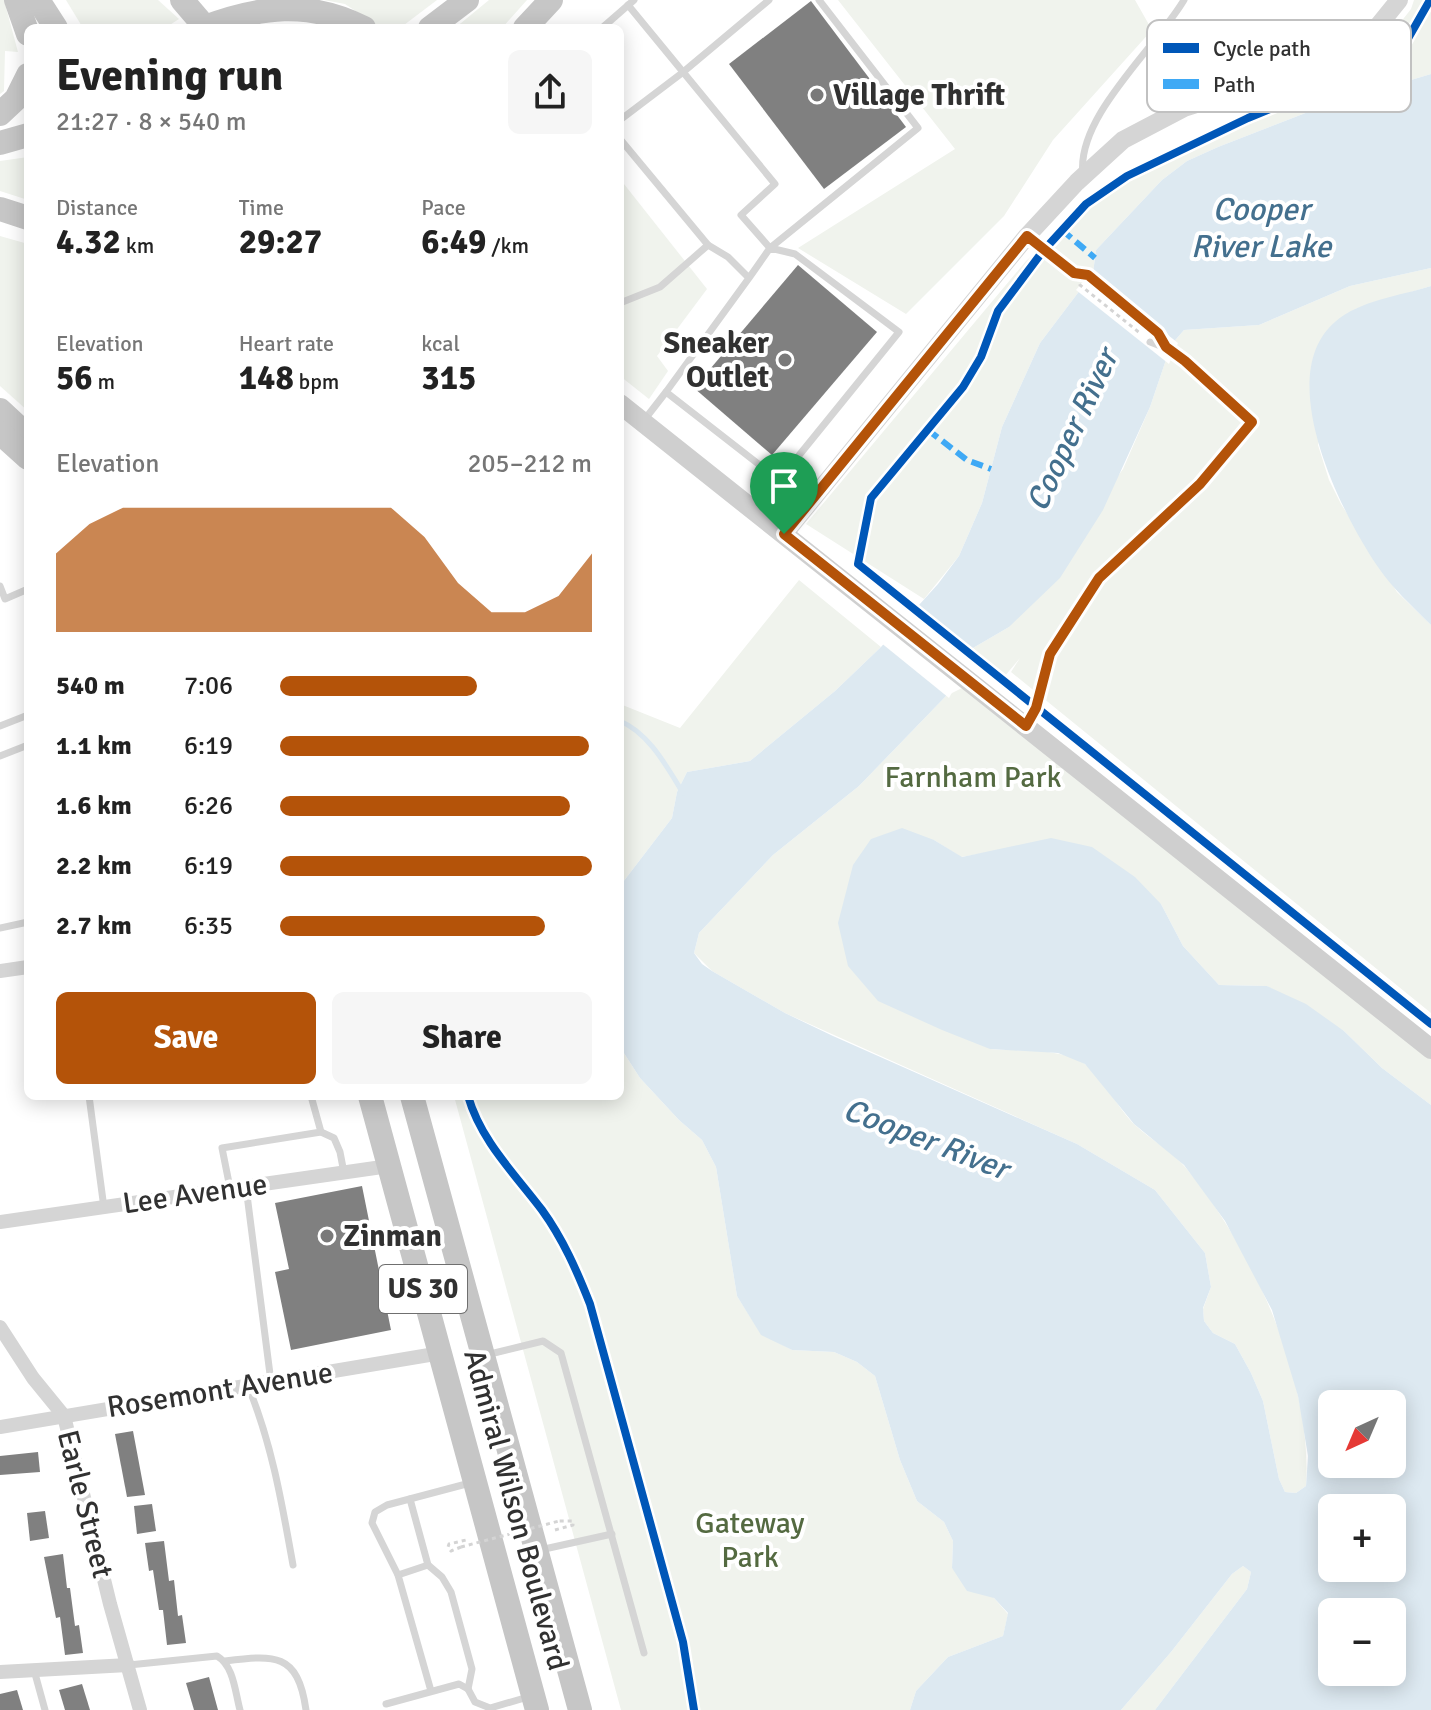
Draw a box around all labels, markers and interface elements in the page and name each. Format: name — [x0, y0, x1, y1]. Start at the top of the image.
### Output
legend — [1147, 20, 1411, 112]
text: Cycle path — [1213, 35, 1311, 62]
text: Evening run — [56, 49, 283, 103]
button: share — [508, 50, 592, 134]
text: Path — [1213, 71, 1256, 98]
place label: Village Thrift — [833, 77, 1005, 114]
marker: Village Thrift — [808, 86, 826, 104]
text: 21:27 · 8 × 540 m — [56, 106, 247, 138]
water label: Cooper River Lake — [1191, 190, 1333, 266]
text: Distance — [56, 194, 138, 221]
text: Time — [239, 194, 284, 221]
text: Pace — [421, 194, 466, 221]
text: 4.32 — [56, 221, 121, 263]
text: 29:27 — [239, 221, 322, 263]
text: 6:49 — [421, 221, 486, 263]
text: km — [121, 232, 154, 259]
text: /km — [486, 232, 529, 259]
place label: Sneaker Outlet — [664, 325, 769, 396]
text: Elevation — [56, 330, 144, 357]
text: Heart rate — [239, 330, 334, 357]
text: kcal — [421, 330, 460, 357]
water label: Cooper River — [1018, 339, 1128, 517]
marker: Sneaker Outlet — [776, 351, 794, 369]
text: 56 — [56, 357, 93, 399]
text: 148 — [239, 357, 294, 399]
text: 315 — [421, 357, 476, 399]
text: m — [93, 368, 115, 395]
text: bpm — [294, 368, 339, 395]
text: Elevation — [56, 448, 160, 480]
text: 205–212 m — [468, 448, 592, 480]
pin — [750, 452, 818, 534]
icon: arrive — [762, 464, 806, 508]
text: 540 m — [56, 670, 125, 702]
text: 7:06 — [184, 670, 233, 702]
text: 1.1 km — [56, 730, 132, 762]
text: 6:19 — [184, 730, 233, 762]
park label: Farnham Park — [885, 759, 1061, 796]
text: 1.6 km — [56, 790, 132, 822]
text: 6:26 — [184, 790, 233, 822]
text: 2.2 km — [56, 850, 132, 882]
text: 6:19 — [184, 850, 233, 882]
text: 2.7 km — [56, 910, 132, 942]
text: 6:35 — [184, 910, 233, 942]
button: Save — [56, 992, 316, 1084]
button: Share — [332, 992, 592, 1084]
water label: Cooper River — [838, 1090, 1018, 1190]
street label: Lee Avenue — [120, 1166, 270, 1222]
place label: Zinman — [343, 1218, 442, 1255]
marker: Zinman — [318, 1227, 336, 1245]
road number: US 30 — [379, 1265, 467, 1313]
street label: Admiral Wilson Boulevard — [455, 1346, 577, 1674]
street label: Rosemont Avenue — [104, 1354, 336, 1426]
north arrow — [1318, 1390, 1406, 1478]
map controls — [1318, 1390, 1406, 1686]
street label: Earle Street — [49, 1426, 121, 1582]
button: + — [1318, 1494, 1406, 1582]
park label: Gateway Park — [695, 1505, 805, 1576]
button: − — [1318, 1598, 1406, 1686]

